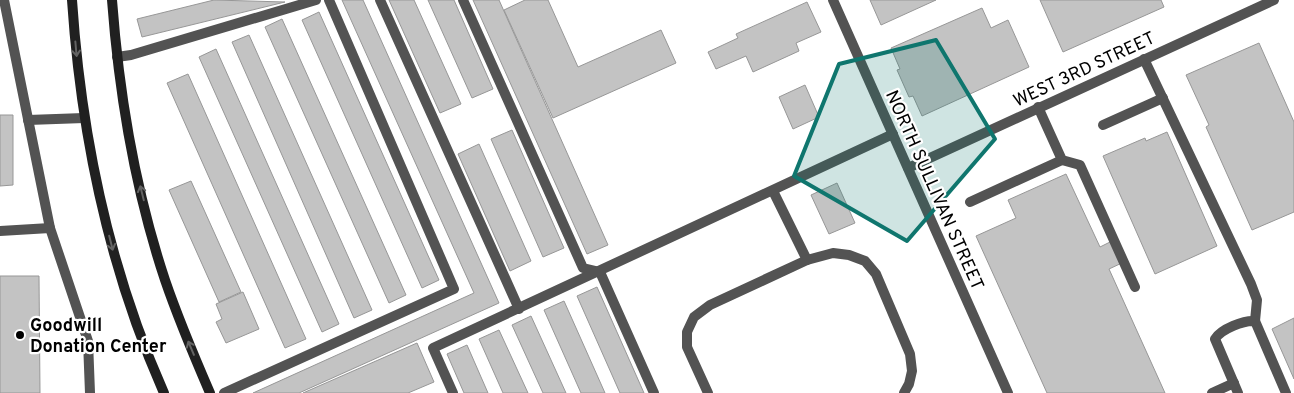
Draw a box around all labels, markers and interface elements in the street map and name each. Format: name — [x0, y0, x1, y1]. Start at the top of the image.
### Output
street label: WEST 3RD STREET — [1010, 27, 1159, 113]
one-way arrow — [71, 40, 81, 56]
street label: NORTH SULLIVAN STREET — [879, 87, 988, 294]
one-way arrow — [137, 186, 146, 202]
one-way arrow — [107, 234, 116, 250]
place label: Goodwill Donation Center — [30, 315, 167, 359]
marker: Goodwill Donation Center — [14, 329, 26, 341]
one-way arrow — [186, 341, 195, 356]

